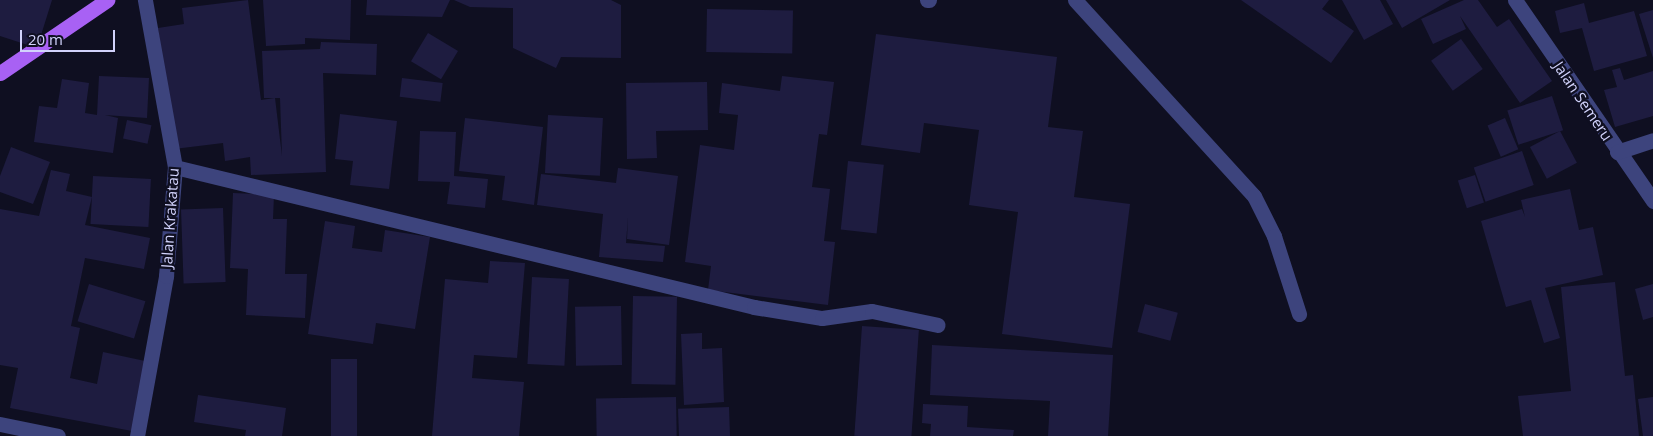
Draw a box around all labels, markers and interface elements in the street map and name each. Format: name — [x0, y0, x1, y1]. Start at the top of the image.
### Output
scale bar — [22, 20, 118, 52]
text: 20 m — [28, 29, 63, 49]
street label: Jalan Semeru — [1550, 58, 1616, 144]
street label: Jalan Krakatau — [158, 167, 182, 269]

